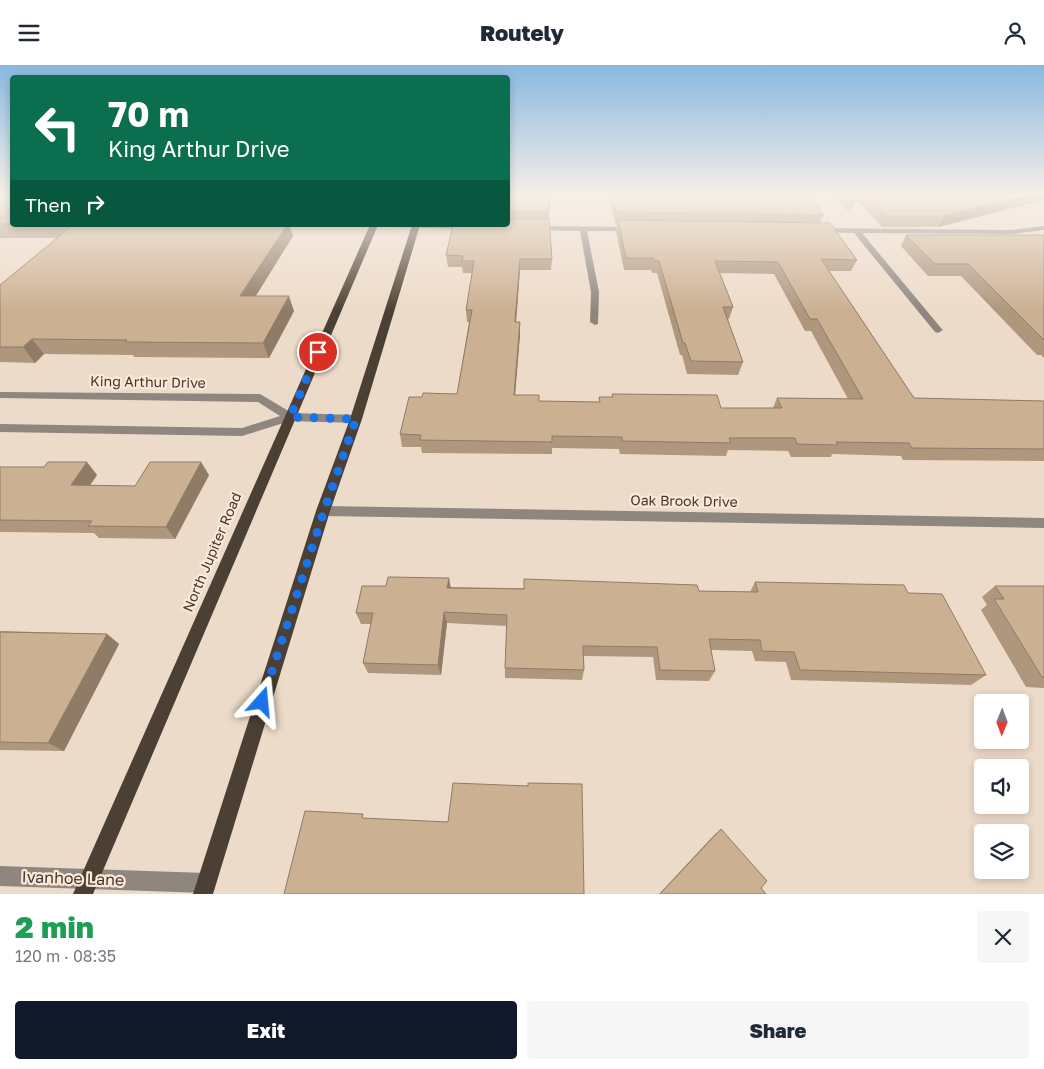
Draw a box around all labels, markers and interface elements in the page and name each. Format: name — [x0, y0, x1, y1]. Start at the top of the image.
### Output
icon: menu — [15, 19, 43, 47]
text: Routely — [480, 19, 564, 46]
icon: person — [1001, 19, 1029, 47]
text: 70 m — [108, 93, 189, 135]
icon: left — [25, 95, 90, 160]
text: King Arthur Drive — [108, 135, 290, 162]
icon: right — [81, 190, 109, 218]
text: Then — [25, 193, 71, 216]
pin — [297, 331, 339, 373]
icon: arrive — [304, 338, 332, 366]
street label: King Arthur Drive — [90, 372, 206, 391]
street label: North Jupiter Road — [179, 490, 244, 614]
street label: Oak Brook Drive — [630, 491, 738, 510]
position arrow — [235, 675, 287, 727]
north arrow — [974, 694, 1029, 749]
map controls — [974, 694, 1029, 879]
button: sound — [974, 759, 1029, 814]
button: layers — [974, 824, 1029, 879]
street label: Ivanhoe Lane — [21, 866, 125, 890]
text: 2 min — [15, 909, 94, 945]
button: close — [977, 911, 1029, 963]
text: 120 m · 08:35 — [15, 946, 116, 966]
button: Exit — [15, 1001, 517, 1059]
button: Share — [527, 1001, 1029, 1059]

